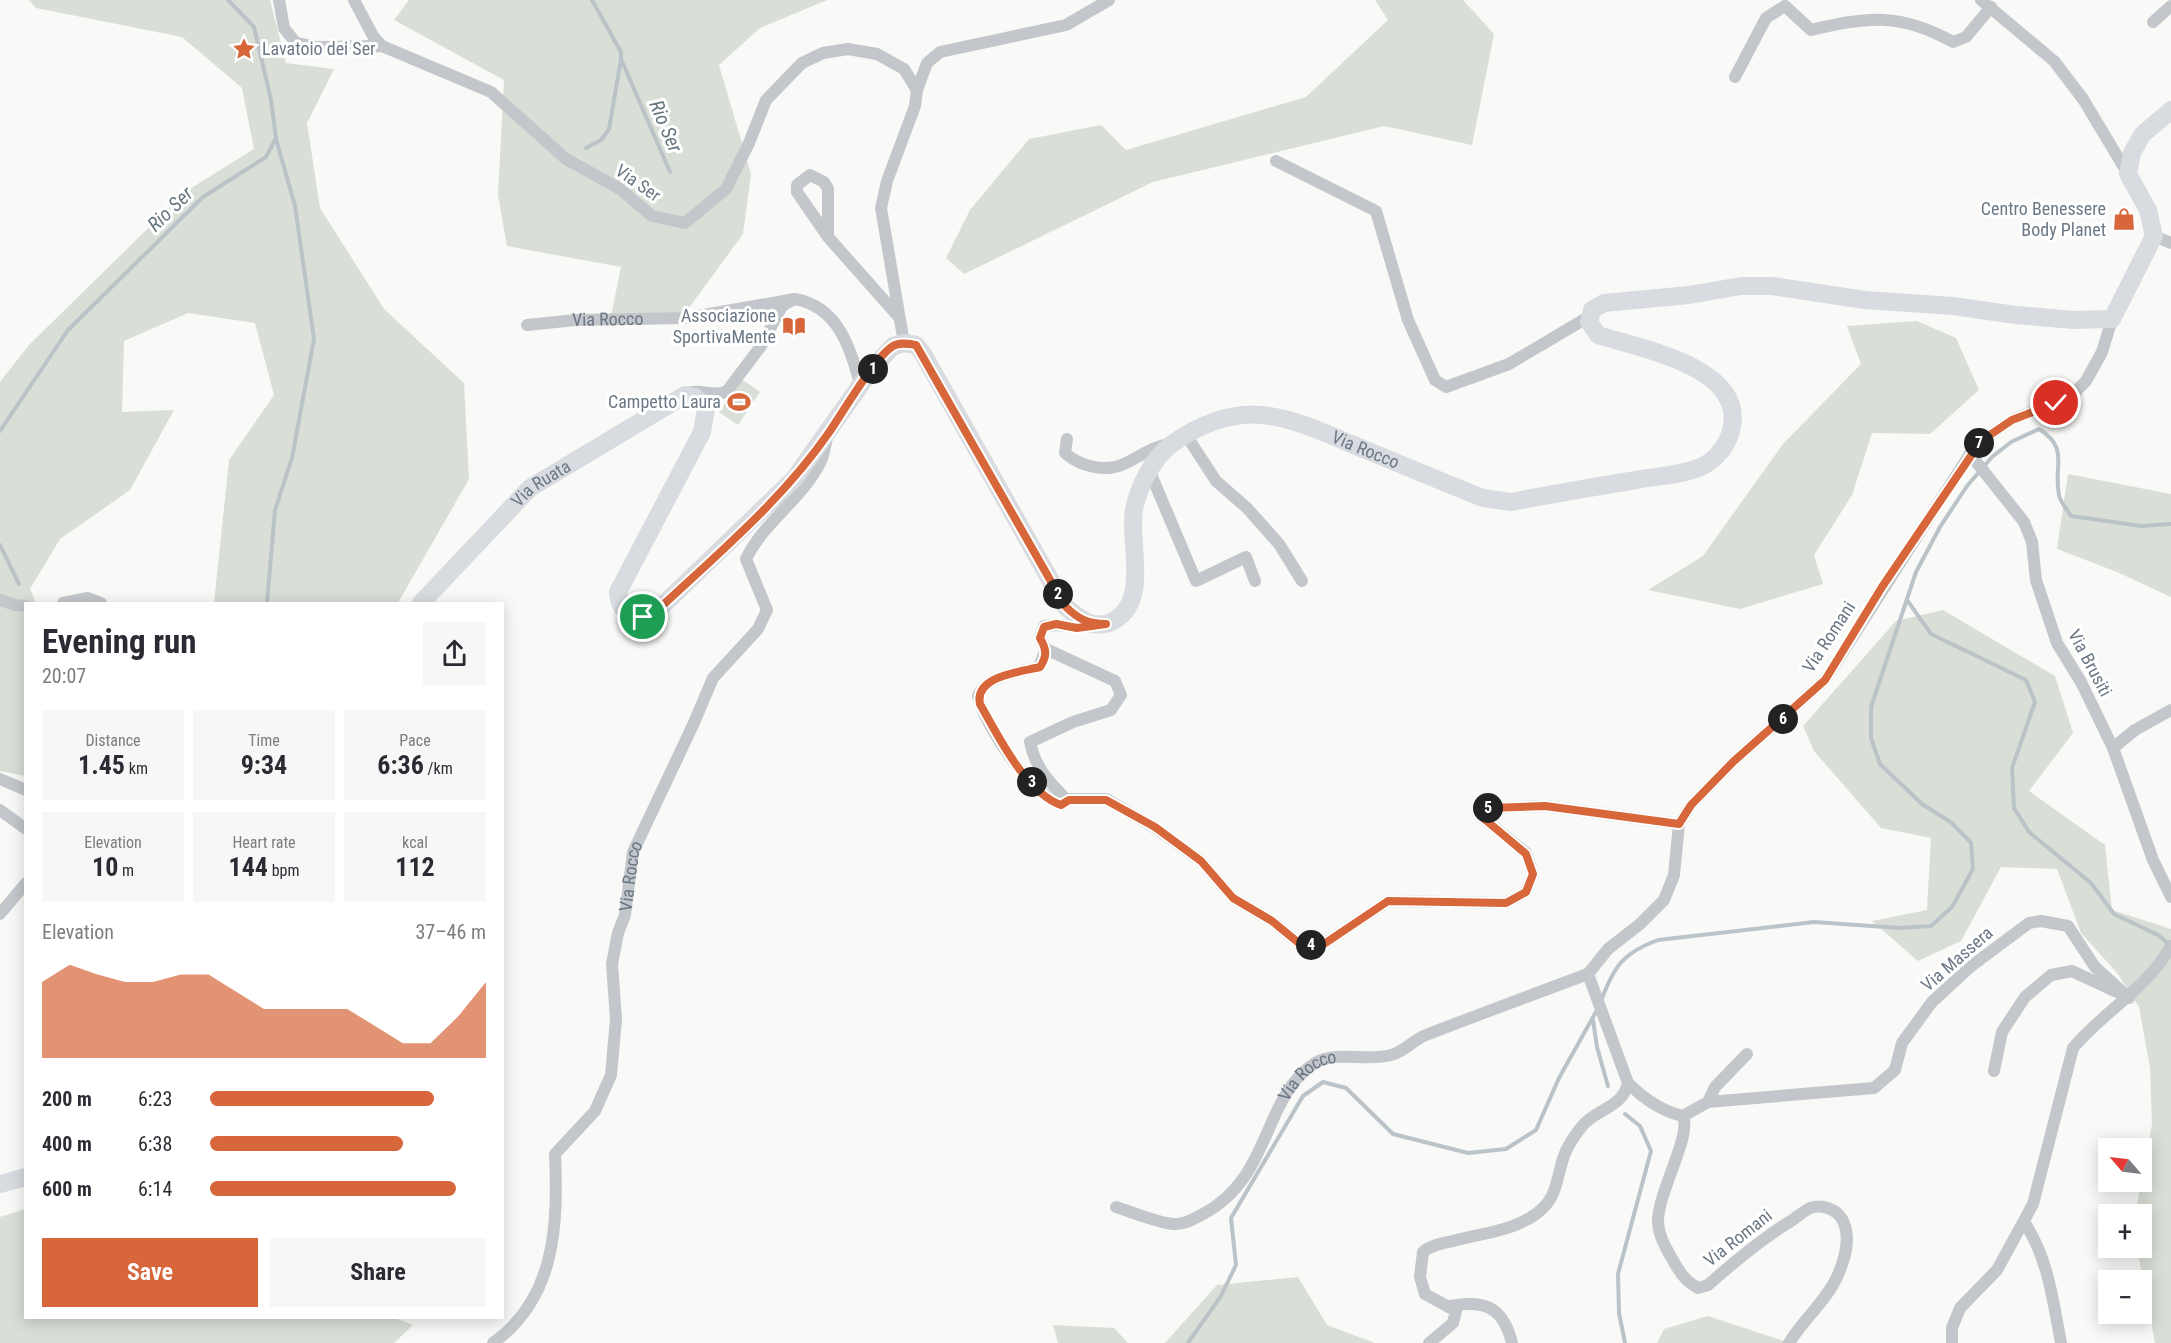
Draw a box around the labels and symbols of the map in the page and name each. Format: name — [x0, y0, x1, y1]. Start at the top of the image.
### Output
place icon: Lavatoio dei Ser — [231, 36, 257, 62]
place label: Lavatoio dei Ser — [262, 38, 376, 59]
water label: Rio Ser — [644, 96, 688, 157]
street label: Via Ser — [612, 160, 665, 206]
water label: Rio Ser — [142, 181, 199, 236]
place label: Centro Benessere Body Planet — [1981, 198, 2106, 240]
shop icon: Centro Benessere Body Planet — [2111, 206, 2137, 232]
place label: Associazione SportivaMente — [673, 305, 776, 347]
street label: Via Rocco — [572, 308, 644, 330]
library icon: Associazione SportivaMente — [781, 313, 807, 339]
pin: 1 — [858, 354, 888, 384]
pin — [2030, 377, 2081, 428]
sports icon: Campetto Laura — [726, 389, 752, 415]
place label: Campetto Laura — [608, 391, 721, 412]
street label: Via Rocco — [1329, 426, 1403, 473]
pin: 7 — [1964, 428, 1994, 458]
street label: Via Ruata — [507, 455, 574, 511]
pin: 2 — [1043, 579, 1073, 609]
pin — [617, 591, 668, 642]
street label: Via Romani — [1798, 597, 1859, 676]
street label: Via Brusiti — [2064, 626, 2117, 700]
pin: 6 — [1768, 704, 1798, 734]
pin: 3 — [1017, 767, 1047, 797]
pin: 5 — [1473, 793, 1503, 823]
street label: Via Rocco — [615, 837, 647, 913]
street label: Via Massera — [1917, 922, 1997, 995]
pin: 4 — [1296, 930, 1326, 960]
street label: Via Rocco — [1273, 1046, 1338, 1105]
north arrow — [2098, 1138, 2152, 1192]
street label: Via Romani — [1699, 1205, 1776, 1271]

